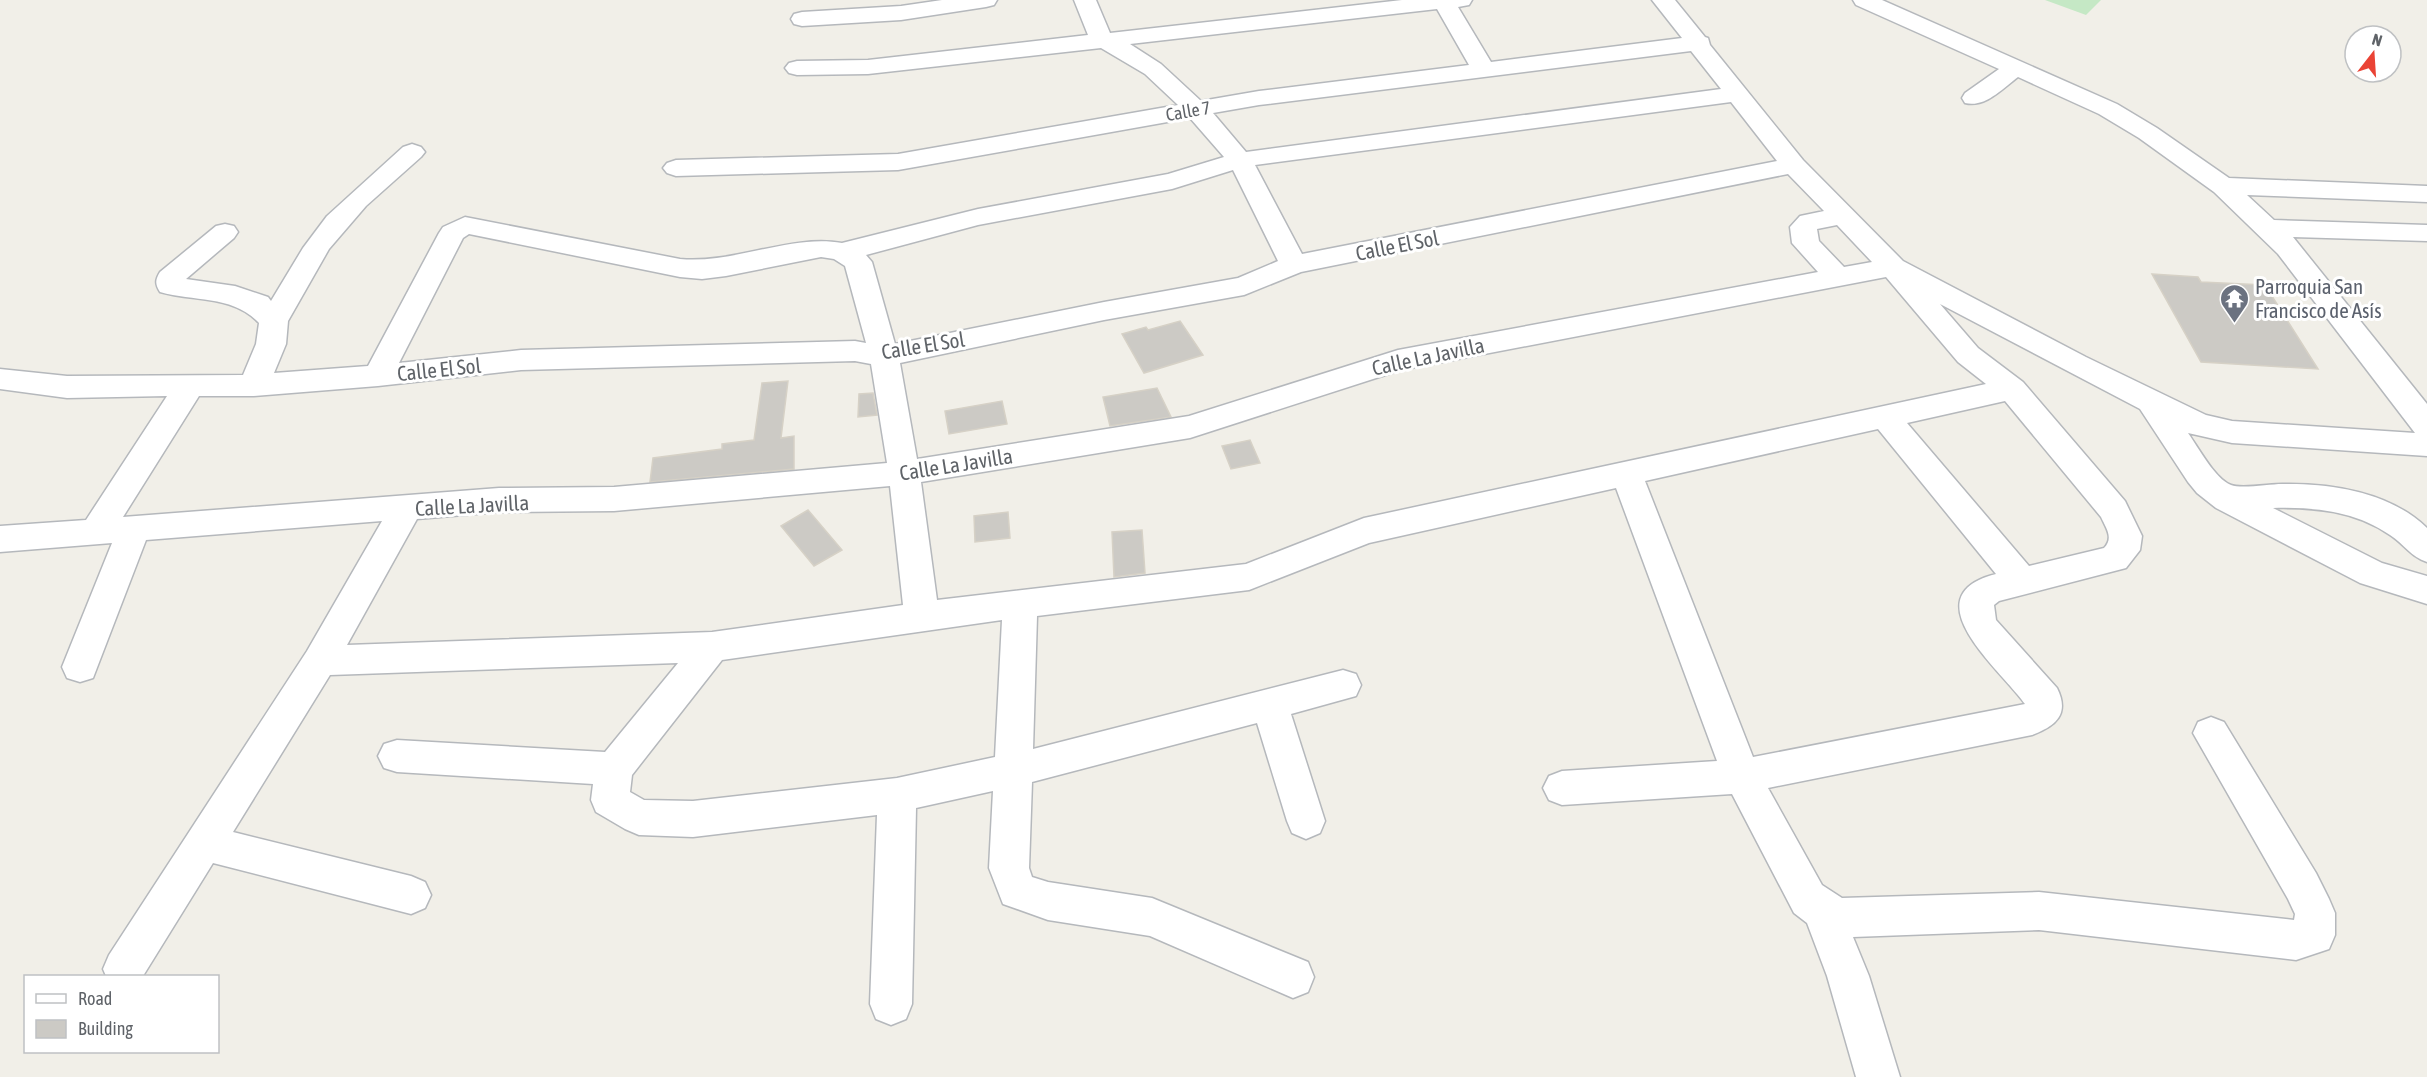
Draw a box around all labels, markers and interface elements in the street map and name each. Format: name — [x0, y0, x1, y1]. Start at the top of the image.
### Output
north arrow — [2343, 24, 2403, 84]
text: N — [2370, 30, 2385, 50]
street label: Calle 7 — [1164, 97, 1212, 125]
street label: Calle El Sol — [1353, 225, 1441, 265]
place label: Parroquia San Francisco de Asís — [2255, 274, 2382, 322]
temple icon: Parroquia San Francisco de Asís — [2218, 282, 2250, 324]
street label: Calle El Sol — [880, 326, 967, 363]
street label: Calle La Javilla — [1370, 332, 1486, 380]
street label: Calle El Sol — [396, 353, 483, 385]
street label: Calle La Javilla — [898, 443, 1014, 485]
street label: Calle La Javilla — [414, 490, 530, 520]
legend — [24, 975, 219, 1053]
text: Road — [78, 988, 112, 1009]
text: Building — [78, 1018, 133, 1039]

